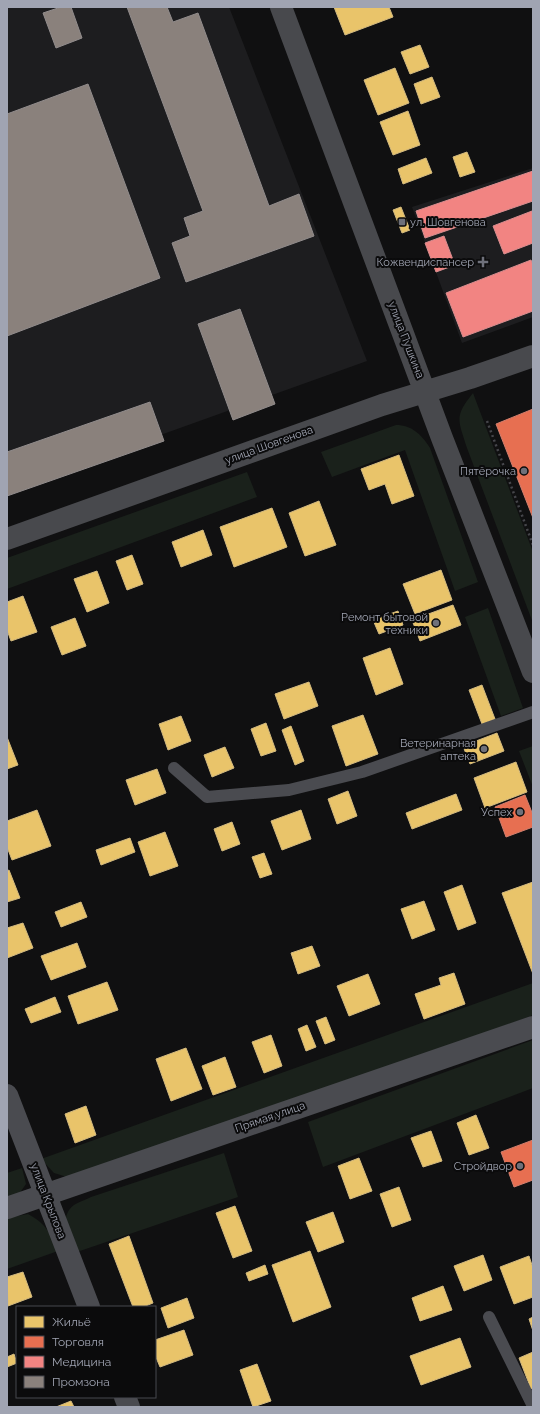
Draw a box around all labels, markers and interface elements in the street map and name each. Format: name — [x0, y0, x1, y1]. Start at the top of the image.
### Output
place label: ул. Шовгенова — [410, 216, 486, 229]
marker: ул. Шовгенова — [397, 217, 407, 227]
place label: Кожвендиспансер — [377, 256, 474, 269]
marker: Кожвендиспансер — [477, 256, 489, 268]
street label: улица Пушкина — [385, 300, 427, 380]
street label: улица Шовгенова — [223, 423, 315, 467]
place label: Пятёрочка — [460, 465, 516, 478]
marker: Пятёрочка — [519, 466, 529, 476]
place label: Ремонт бытовой техники — [341, 611, 428, 637]
marker: Ремонт бытовой техники — [431, 618, 441, 628]
place label: Ветеринарная аптека — [400, 737, 476, 763]
marker: Ветеринарная аптека — [479, 744, 489, 754]
place label: Успех — [481, 806, 512, 819]
marker: Успех — [515, 807, 525, 817]
street label: Прямая улица — [233, 1099, 307, 1135]
place label: Стройдвор — [454, 1160, 512, 1173]
street label: улица Крылова — [28, 1161, 68, 1241]
marker: Стройдвор — [515, 1161, 525, 1171]
legend — [16, 1306, 156, 1398]
text: Жильё — [52, 1315, 91, 1329]
text: Торговля — [52, 1335, 104, 1349]
text: Медицина — [52, 1355, 111, 1369]
text: Промзона — [52, 1375, 110, 1389]

